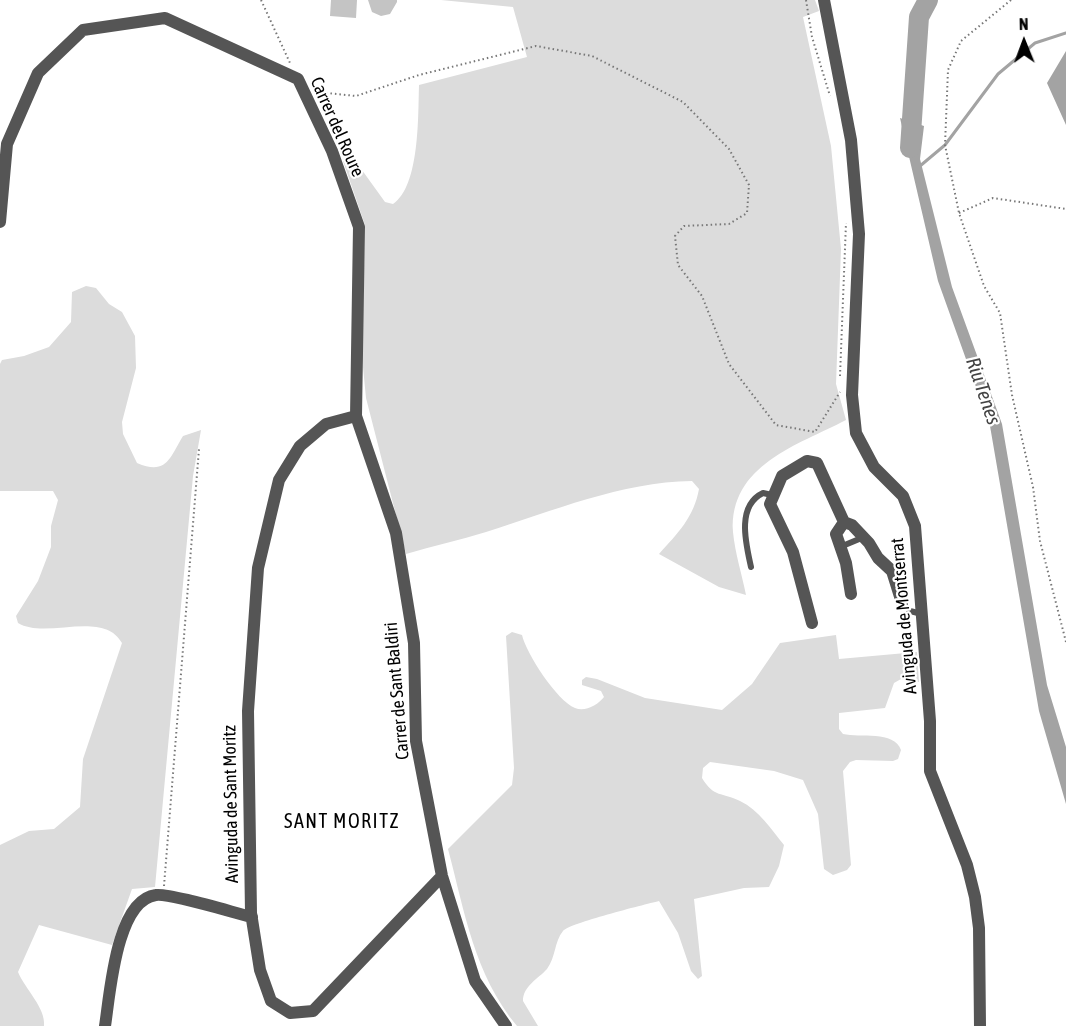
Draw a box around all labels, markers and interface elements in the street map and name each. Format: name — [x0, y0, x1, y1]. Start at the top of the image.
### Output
north arrow — [994, 12, 1054, 72]
text: N — [1019, 15, 1029, 33]
street label: Carrer del Roure — [305, 74, 369, 180]
water label: Riu Tenes — [960, 354, 1006, 428]
street label: Avinguda de Montserrat — [886, 537, 922, 695]
street label: Carrer de Sant Baldiri — [380, 621, 414, 761]
street label: Avinguda de Sant Moritz — [219, 725, 243, 883]
district label: SANT MORITZ — [284, 810, 400, 834]

